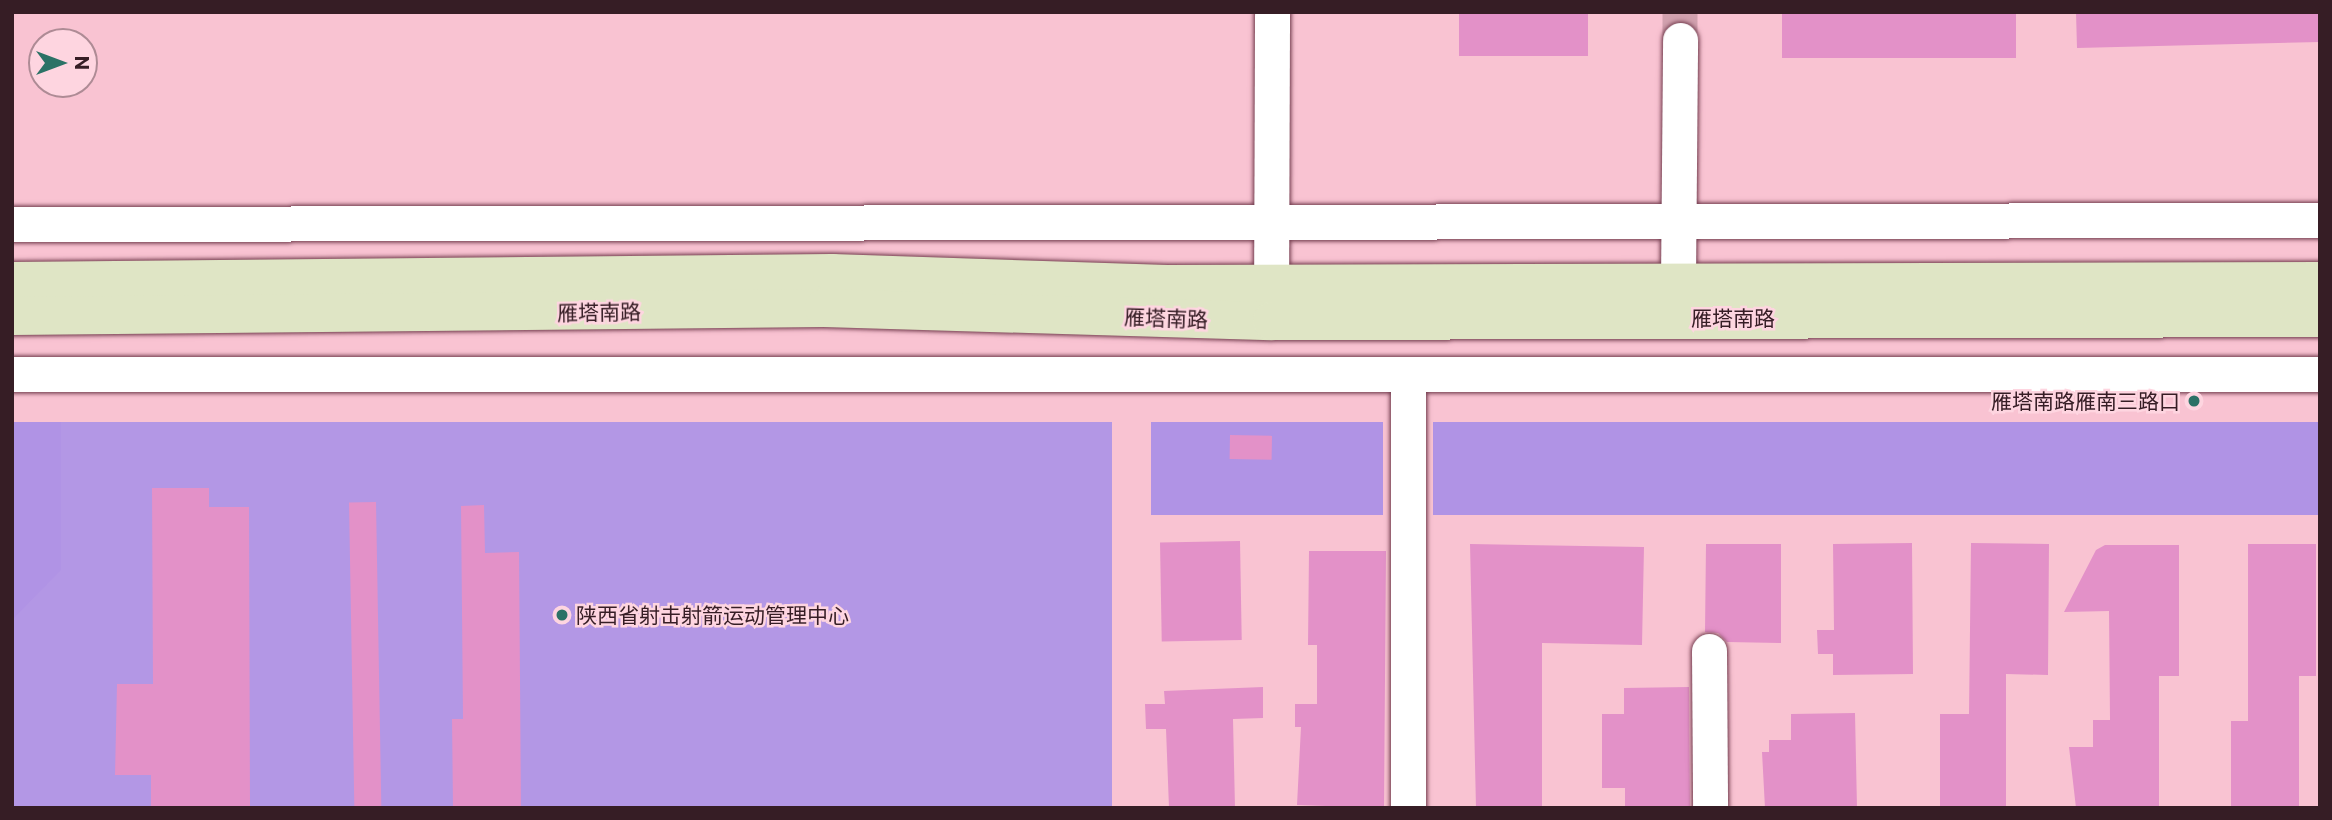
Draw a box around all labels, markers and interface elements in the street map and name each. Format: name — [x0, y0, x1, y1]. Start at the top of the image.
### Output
north arrow — [28, 28, 98, 98]
text: N — [71, 56, 94, 70]
street label: 雁塔南路 — [557, 299, 641, 325]
street label: 雁塔南路 — [1124, 304, 1208, 332]
street label: 雁塔南路 — [1691, 305, 1775, 331]
place label: 雁塔南路雁南三路口 — [1991, 388, 2180, 414]
marker: 雁塔南路雁南三路口 — [2186, 393, 2202, 409]
place label: 陕西省射击射箭运动管理中心 — [576, 602, 849, 628]
marker: 陕西省射击射箭运动管理中心 — [554, 607, 570, 623]

